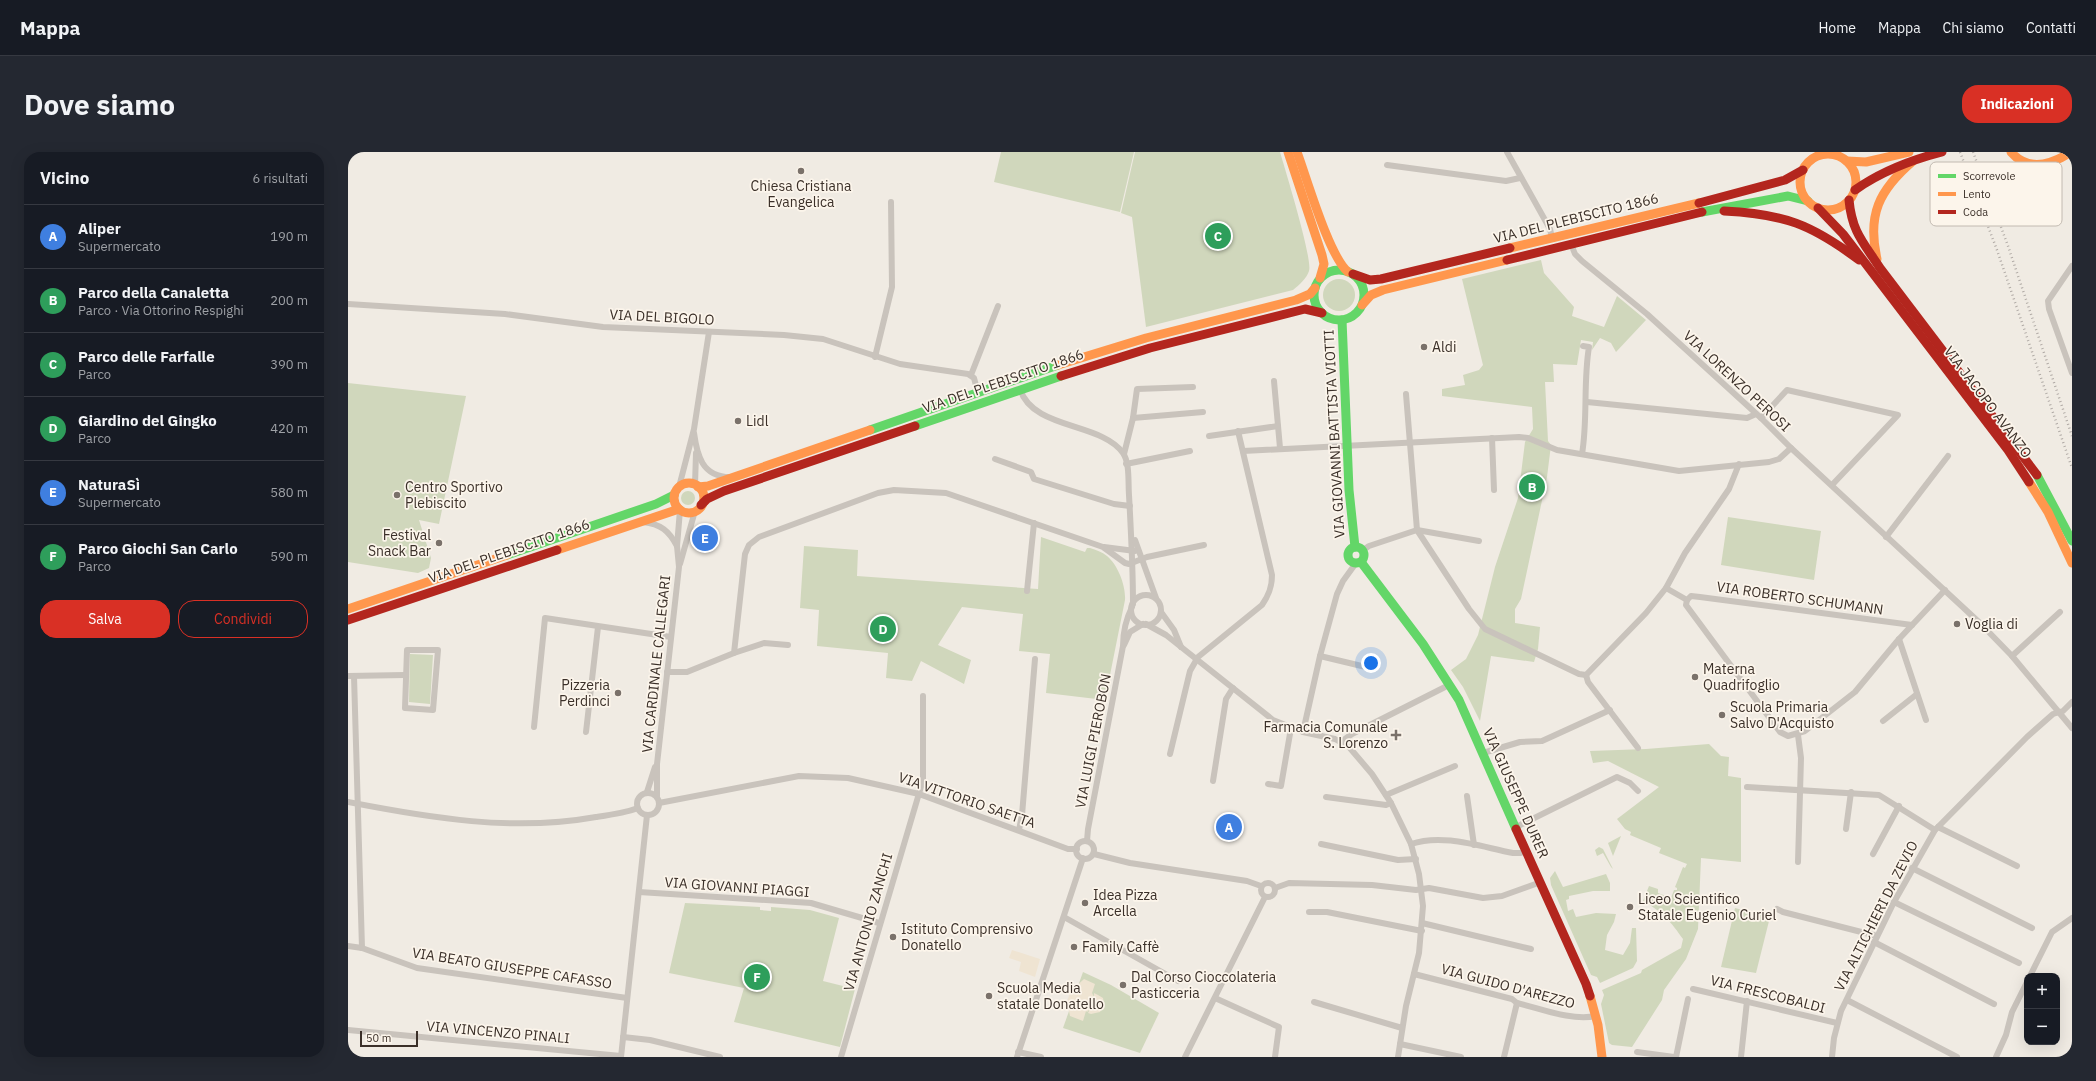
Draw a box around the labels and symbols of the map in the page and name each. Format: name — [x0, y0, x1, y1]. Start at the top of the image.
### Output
legend — [1930, 162, 2062, 226]
marker: Chiesa Cristiana Evangelica — [796, 166, 806, 176]
text: Scorrevole — [1963, 169, 2016, 183]
place label: Chiesa Cristiana Evangelica — [751, 177, 852, 211]
text: Lento — [1963, 187, 1991, 201]
street label: VIA DEL PLEBISCITO 1866 — [1492, 189, 1660, 247]
text: Coda — [1963, 205, 1988, 219]
pin: C — [1205, 221, 1231, 251]
street label: VIA DEL BIGOLO — [609, 305, 715, 329]
street label: VIA LORENZO PEROSI — [1680, 327, 1794, 435]
street label: VIA GIOVANNI BATTISTA VIOTTI — [1320, 329, 1348, 539]
place label: Aldi — [1432, 338, 1456, 356]
marker: Aldi — [1419, 342, 1429, 352]
street label: VIA JACOPO AVANZO — [1940, 343, 2036, 462]
street label: VIA DEL PLEBISCITO 1866 — [920, 345, 1086, 417]
place label: Lidl — [746, 412, 769, 430]
marker: Lidl — [733, 416, 743, 426]
pin: B — [1519, 472, 1545, 502]
place label: Centro Sportivo Plebiscito — [405, 478, 503, 512]
marker: Centro Sportivo Plebiscito — [392, 490, 402, 500]
street label: VIA DEL PLEBISCITO 1866 — [426, 515, 592, 587]
pin: E — [692, 523, 718, 553]
place label: Festival Snack Bar — [368, 526, 431, 560]
marker: Festival Snack Bar — [434, 538, 444, 548]
street label: VIA CARDINALE CALLEGARI — [638, 574, 674, 754]
street label: VIA ROBERTO SCHUMANN — [1715, 577, 1885, 619]
pin: D — [870, 614, 896, 644]
place label: Voglia di — [1965, 615, 2018, 633]
marker: Voglia di — [1952, 619, 1962, 629]
your location — [1361, 653, 1381, 673]
place label: Materna Quadrifoglio — [1703, 660, 1780, 694]
street label: VIA LUIGI PIEROBON — [1071, 672, 1115, 810]
marker: Materna Quadrifoglio — [1690, 672, 1700, 682]
place label: Pizzeria Perdinci — [559, 676, 611, 710]
marker: Pizzeria Perdinci — [613, 688, 623, 698]
place label: Scuola Primaria Salvo D'Acquisto — [1730, 698, 1834, 732]
marker: Scuola Primaria Salvo D'Acquisto — [1717, 710, 1727, 720]
place label: Farmacia Comunale S. Lorenzo — [1263, 718, 1388, 752]
street label: VIA GIUSEPPE DURER — [1479, 725, 1553, 861]
marker: Farmacia Comunale S. Lorenzo — [1391, 730, 1401, 740]
street label: VIA VITTORIO SAETTA — [896, 768, 1038, 832]
pin: A — [1216, 812, 1242, 842]
street label: VIA ALTICHIERI DA ZEVIO — [1830, 838, 1922, 994]
street label: VIA ANTONIO ZANCHI — [840, 851, 896, 993]
street label: VIA GIOVANNI PIAGGI — [664, 873, 810, 901]
place label: Idea Pizza Arcella — [1093, 886, 1158, 920]
place label: Liceo Scientifico Statale Eugenio Curiel — [1638, 890, 1776, 924]
marker: Idea Pizza Arcella — [1080, 898, 1090, 908]
marker: Liceo Scientifico Statale Eugenio Curiel — [1625, 902, 1635, 912]
place label: Istituto Comprensivo Donatello — [901, 920, 1033, 954]
marker: Istituto Comprensivo Donatello — [888, 932, 898, 942]
place label: Family Caffè — [1082, 938, 1160, 956]
marker: Family Caffè — [1069, 942, 1079, 952]
street label: VIA BEATO GIUSEPPE CAFASSO — [411, 943, 613, 993]
street label: VIA GUIDO D'AREZZO — [1439, 959, 1577, 1013]
pin: F — [744, 962, 770, 992]
place label: Dal Corso Cioccolateria Pasticceria — [1131, 968, 1277, 1002]
street label: VIA FRESCOBALDI — [1709, 971, 1827, 1017]
place label: Scuola Media statale Donatello — [997, 979, 1104, 1013]
marker: Dal Corso Cioccolateria Pasticceria — [1118, 980, 1128, 990]
marker: Scuola Media statale Donatello — [984, 991, 994, 1001]
street label: VIA VINCENZO PINALI — [426, 1017, 570, 1047]
scale bar — [360, 1029, 418, 1048]

